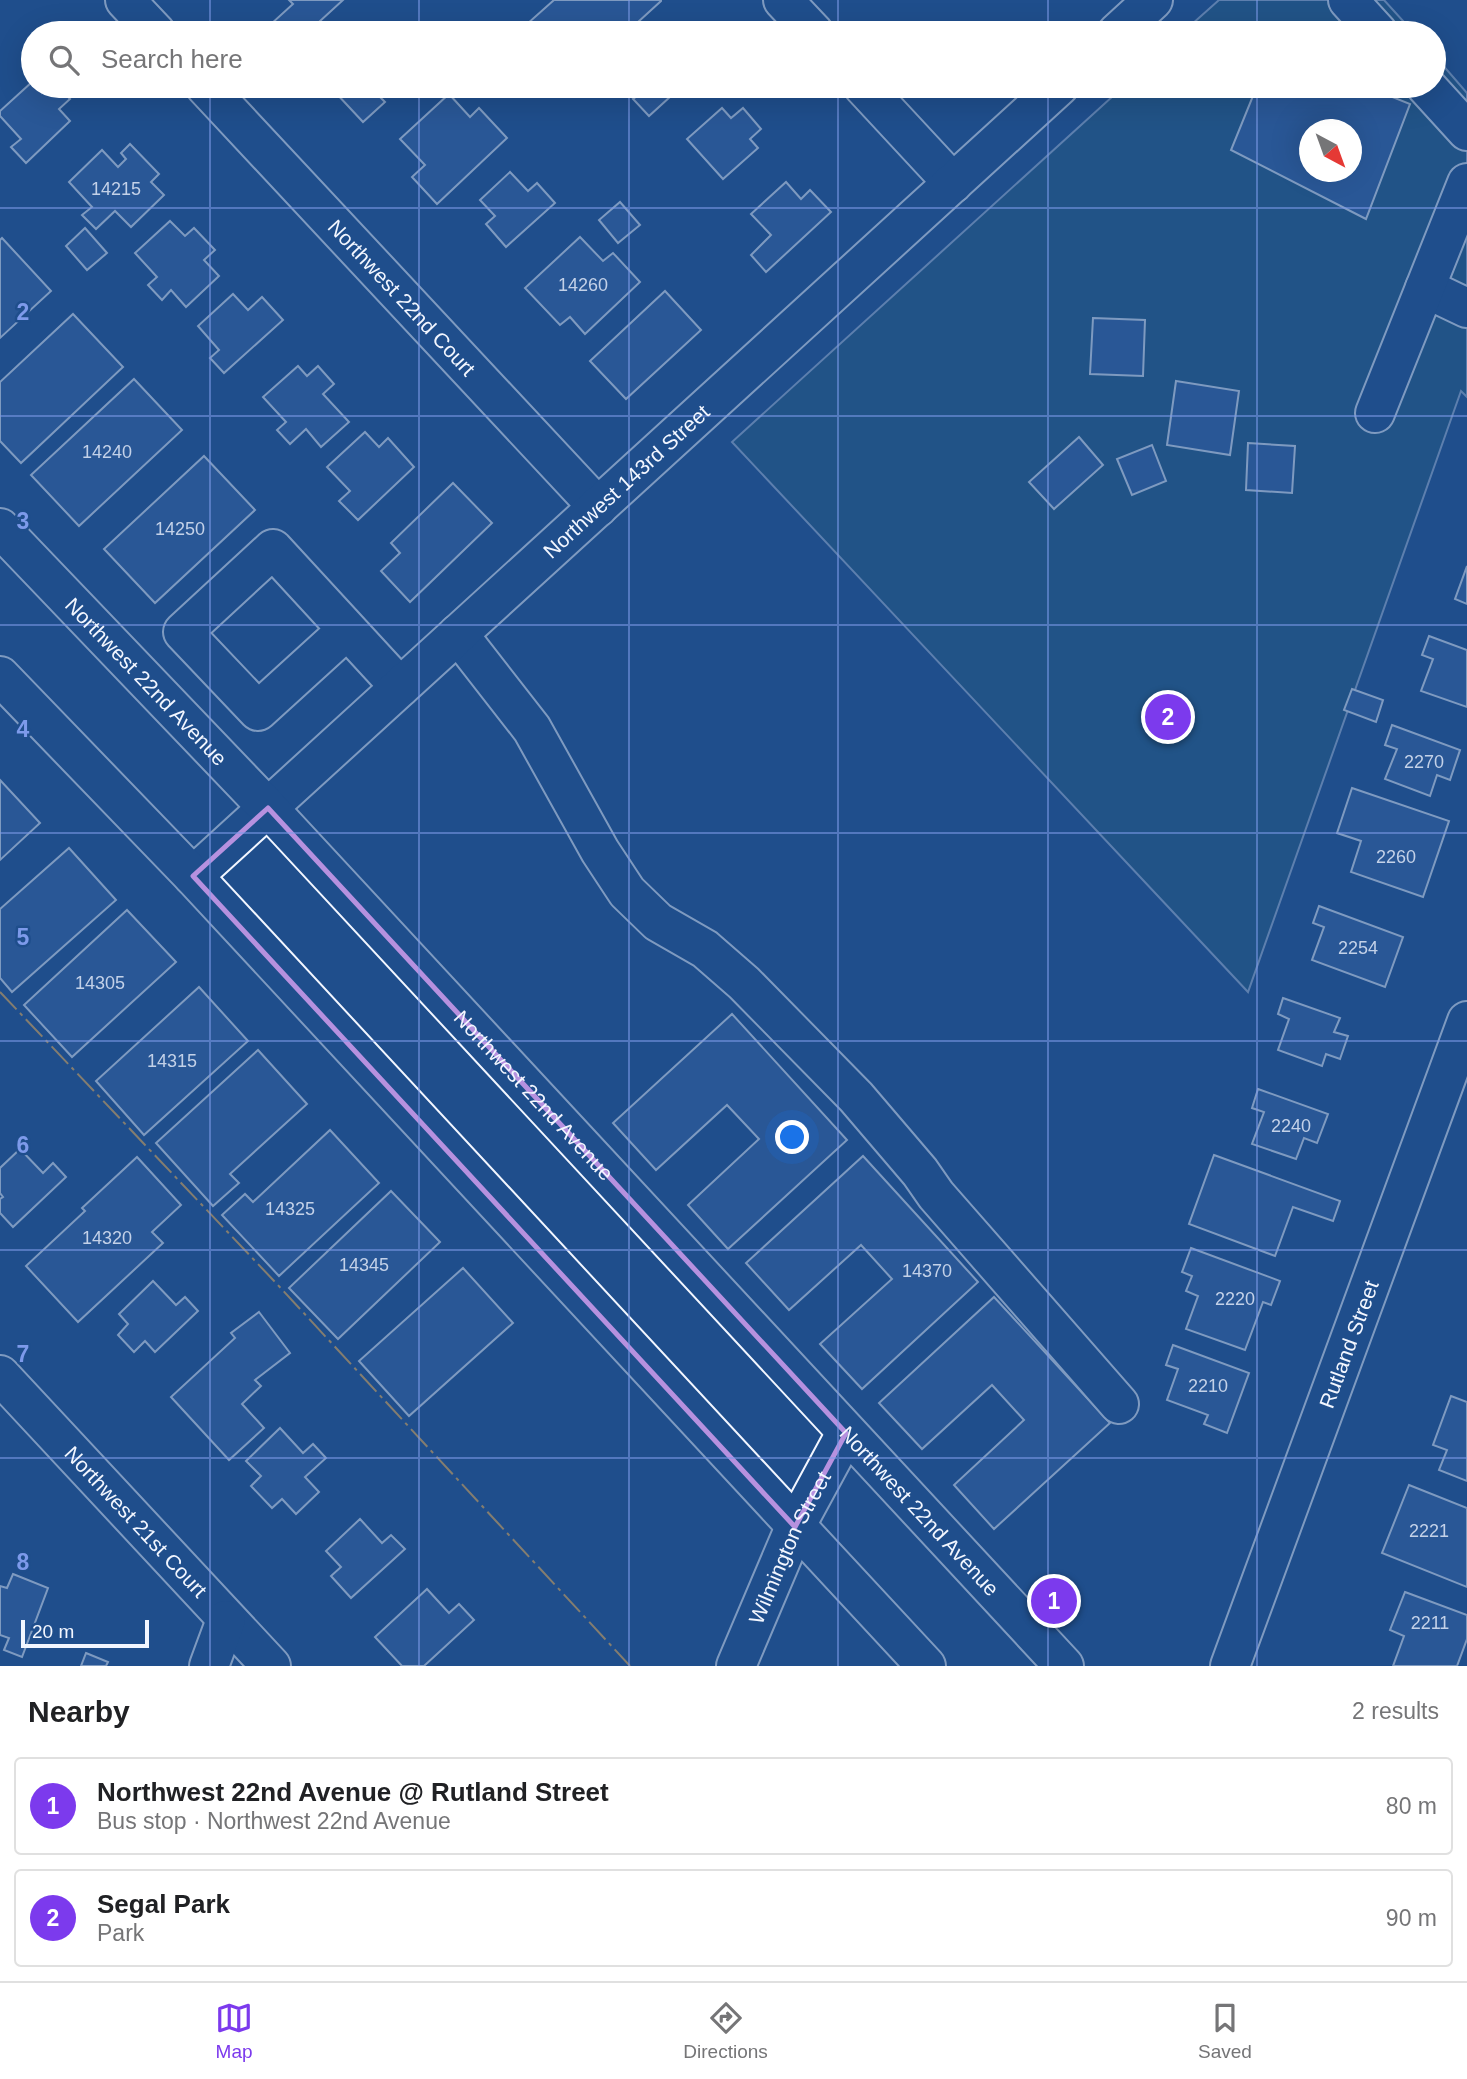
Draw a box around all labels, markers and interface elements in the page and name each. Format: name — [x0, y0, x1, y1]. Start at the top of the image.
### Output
search box — [21, 21, 1446, 98]
icon: search — [45, 41, 83, 79]
text: Search here — [101, 44, 243, 74]
north arrow — [1299, 119, 1362, 182]
house number: 14215 — [91, 179, 141, 199]
street label: Northwest 22nd Court — [324, 215, 480, 380]
house number: 14260 — [558, 275, 608, 295]
text: 2 — [17, 299, 29, 325]
street label: Northwest 143rd Street — [538, 400, 714, 562]
house number: 14240 — [82, 442, 132, 462]
text: 3 — [17, 508, 29, 534]
house number: 14250 — [155, 519, 205, 539]
street label: Northwest 22nd Avenue — [61, 593, 232, 770]
pin: 2 — [1145, 691, 1191, 743]
text: 4 — [17, 716, 30, 742]
house number: 2270 — [1404, 752, 1444, 772]
house number: 2260 — [1376, 847, 1416, 867]
text: 5 — [17, 924, 30, 950]
house number: 2254 — [1338, 938, 1378, 958]
house number: 14305 — [75, 973, 125, 993]
street label: Northwest 22nd Avenue — [450, 1005, 618, 1184]
house number: 14315 — [147, 1051, 197, 1071]
house number: 2240 — [1271, 1116, 1311, 1136]
your location — [775, 1120, 809, 1154]
text: 6 — [17, 1132, 29, 1158]
house number: 14325 — [265, 1199, 315, 1219]
house number: 14320 — [82, 1228, 132, 1248]
house number: 14345 — [339, 1255, 389, 1275]
house number: 14370 — [902, 1261, 952, 1281]
street label: Rutland Street — [1314, 1277, 1382, 1411]
house number: 2220 — [1215, 1289, 1255, 1309]
text: 7 — [17, 1341, 29, 1367]
house number: 2210 — [1188, 1376, 1228, 1396]
street label: Northwest 22nd Avenue — [836, 1421, 1004, 1600]
street label: Northwest 21st Court — [61, 1441, 212, 1602]
street label: Wilmington Street — [744, 1467, 835, 1627]
house number: 2221 — [1409, 1521, 1449, 1541]
text: 8 — [17, 1549, 30, 1575]
pin: 1 — [1031, 1575, 1077, 1627]
house number: 2211 — [1411, 1613, 1449, 1633]
scale bar — [21, 1617, 149, 1649]
text: 20 m — [32, 1621, 74, 1642]
text: Nearby — [28, 1695, 130, 1728]
text: 2 results — [1352, 1698, 1439, 1724]
text: Northwest 22nd Avenue @ Rutland Street — [97, 1777, 609, 1807]
text: 1 — [47, 1793, 59, 1819]
text: 80 m — [1386, 1793, 1437, 1819]
text: Bus stop · Northwest 22nd Avenue — [97, 1808, 451, 1834]
text: Segal Park — [97, 1889, 230, 1919]
text: 2 — [47, 1905, 59, 1931]
text: 90 m — [1386, 1905, 1437, 1931]
text: Park — [97, 1920, 144, 1946]
tab: Map — [215, 1999, 253, 2063]
tab: Directions — [683, 1999, 768, 2063]
tab: Saved — [1198, 1999, 1252, 2063]

